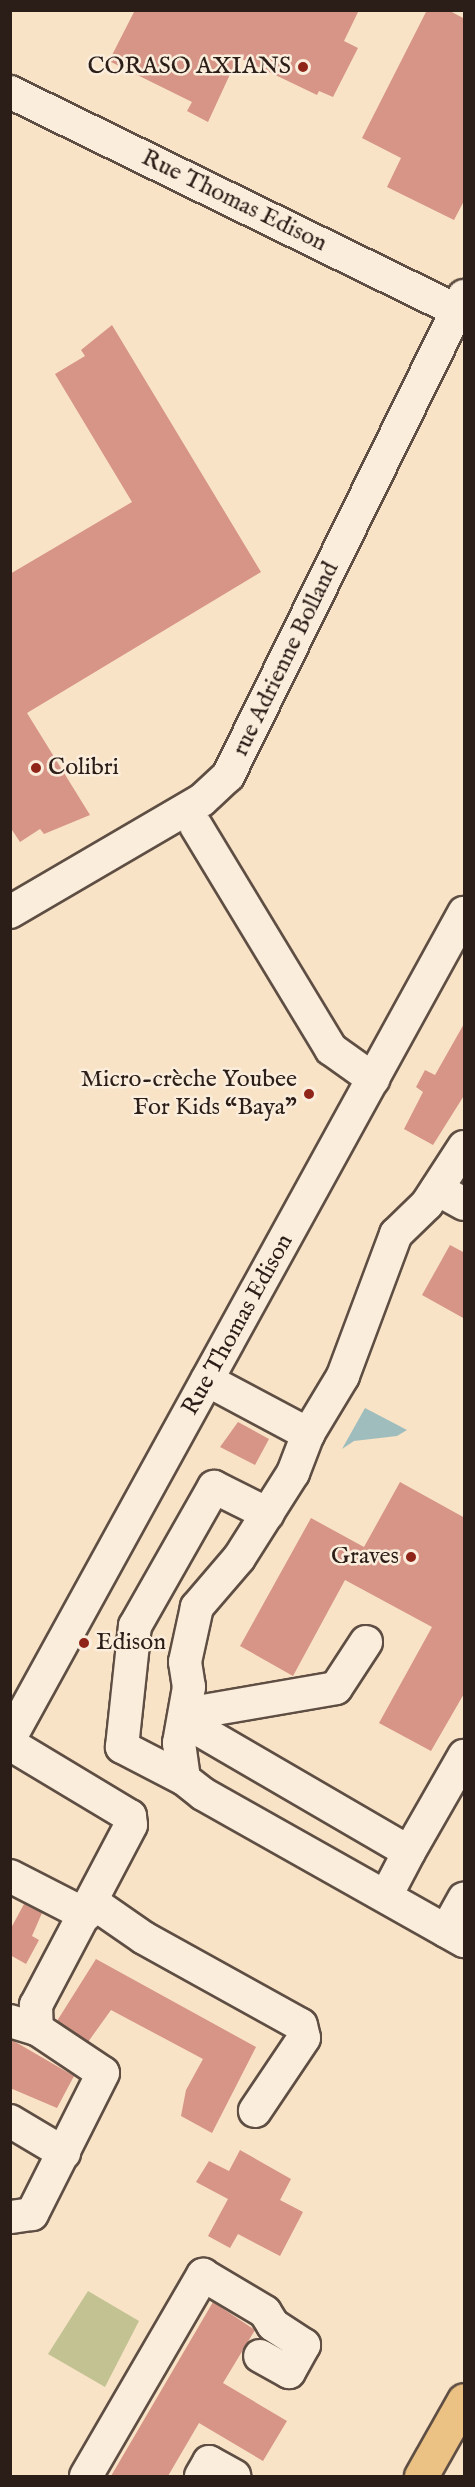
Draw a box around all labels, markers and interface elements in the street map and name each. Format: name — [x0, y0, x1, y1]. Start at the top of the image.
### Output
place label: CORASO AXIANS — [87, 53, 291, 81]
marker: CORASO AXIANS — [296, 60, 310, 74]
street label: Rue Thomas Edison — [137, 144, 331, 258]
street label: rue Adrienne Bolland — [227, 557, 345, 761]
place label: Colibri — [48, 754, 119, 782]
marker: Colibri — [29, 761, 43, 775]
place label: Micro-crèche Youbee For Kids “Baya” — [81, 1066, 297, 1122]
marker: Micro-crèche Youbee For Kids “Baya” — [302, 1087, 316, 1101]
street label: Rue Thomas Edison — [176, 1229, 300, 1421]
place label: Graves — [331, 1543, 399, 1571]
marker: Graves — [404, 1550, 418, 1564]
place label: Edison — [96, 1629, 166, 1657]
marker: Edison — [77, 1636, 91, 1650]

